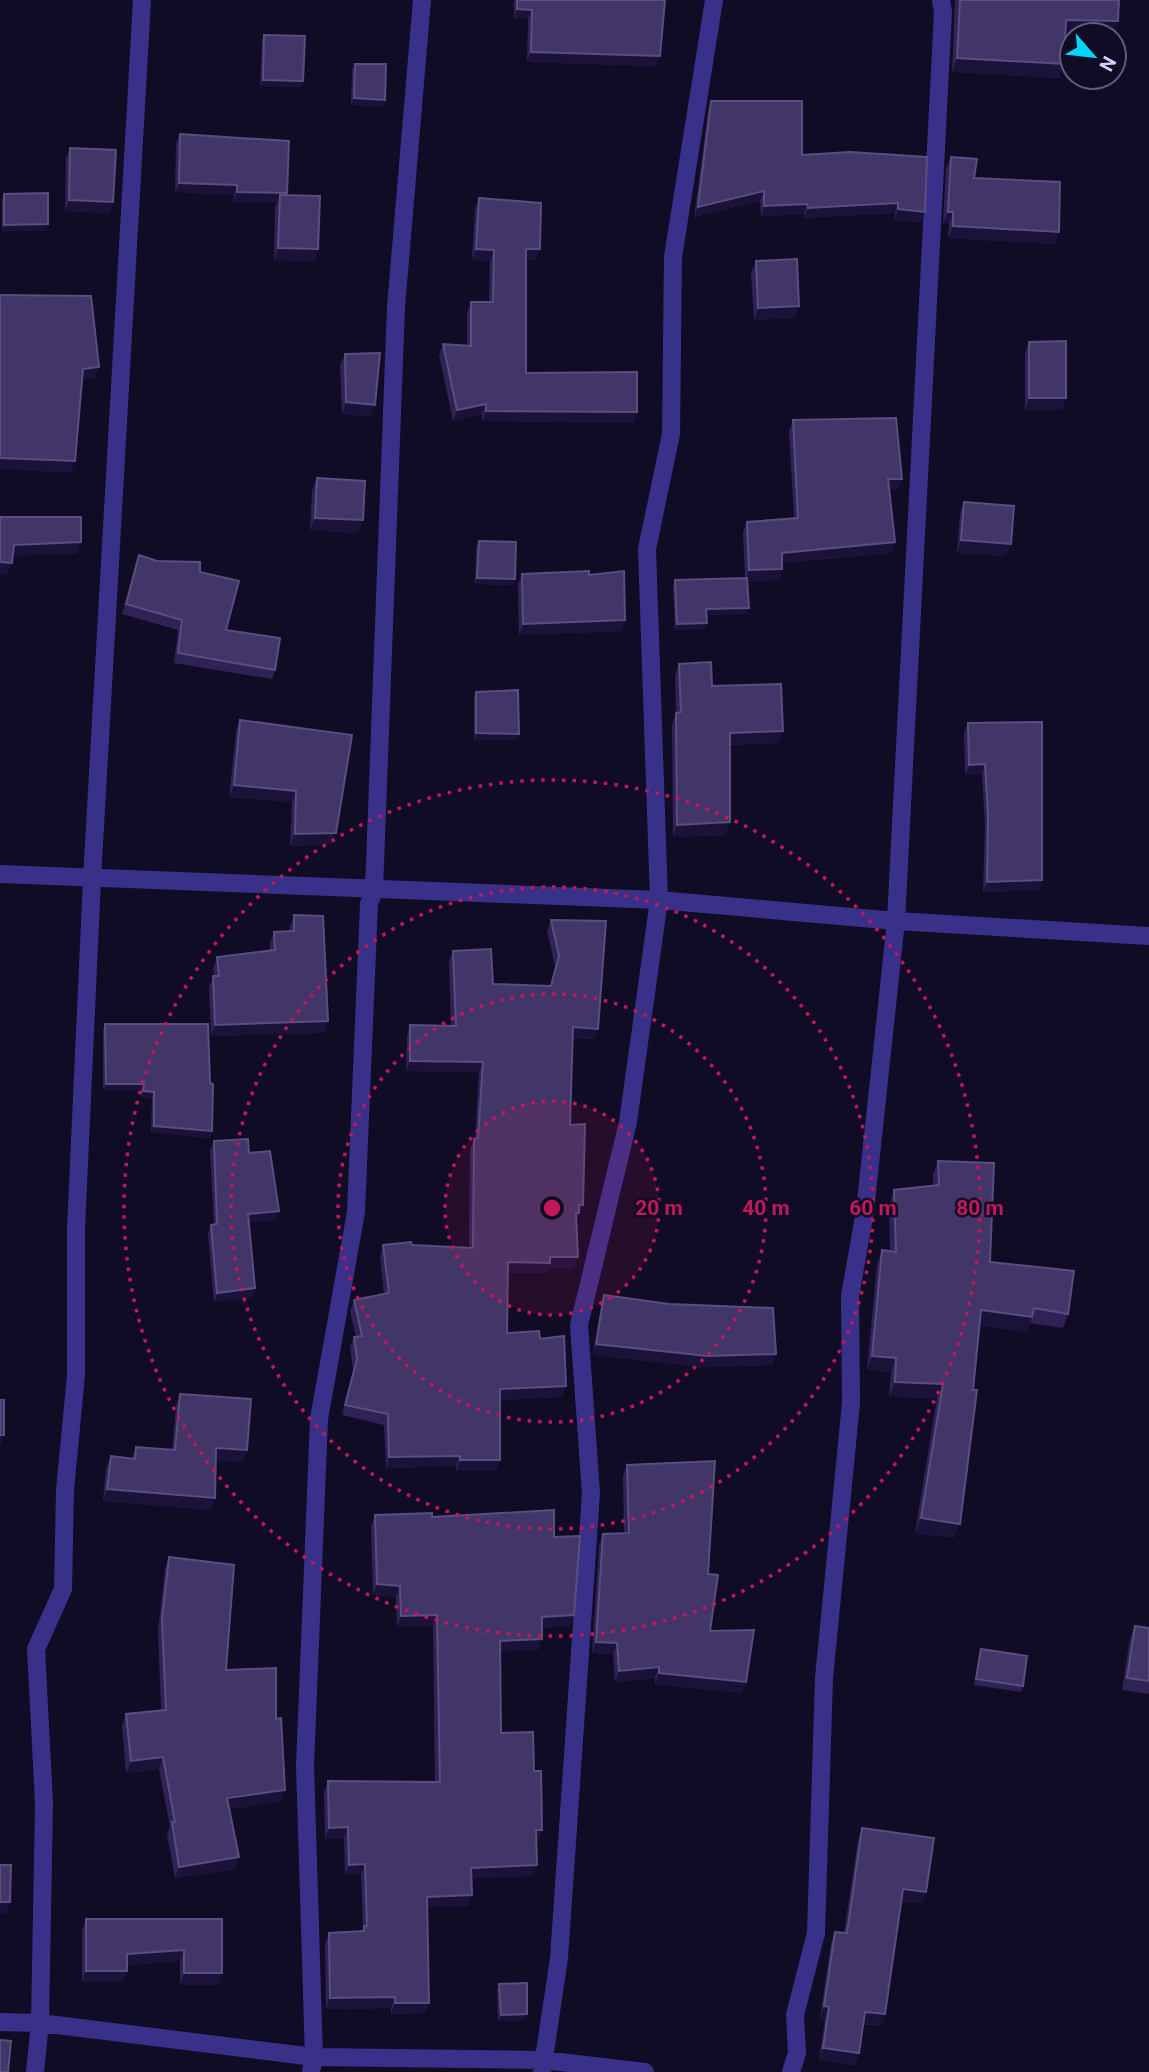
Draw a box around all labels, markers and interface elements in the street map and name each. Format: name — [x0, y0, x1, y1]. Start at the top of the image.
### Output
north arrow — [1058, 21, 1128, 91]
text: N — [1094, 52, 1121, 75]
centre of rings — [540, 1196, 564, 1220]
text: 20 m — [635, 1196, 683, 1220]
text: 40 m — [742, 1196, 790, 1220]
text: 60 m — [849, 1196, 897, 1220]
text: 80 m — [956, 1196, 1004, 1220]

